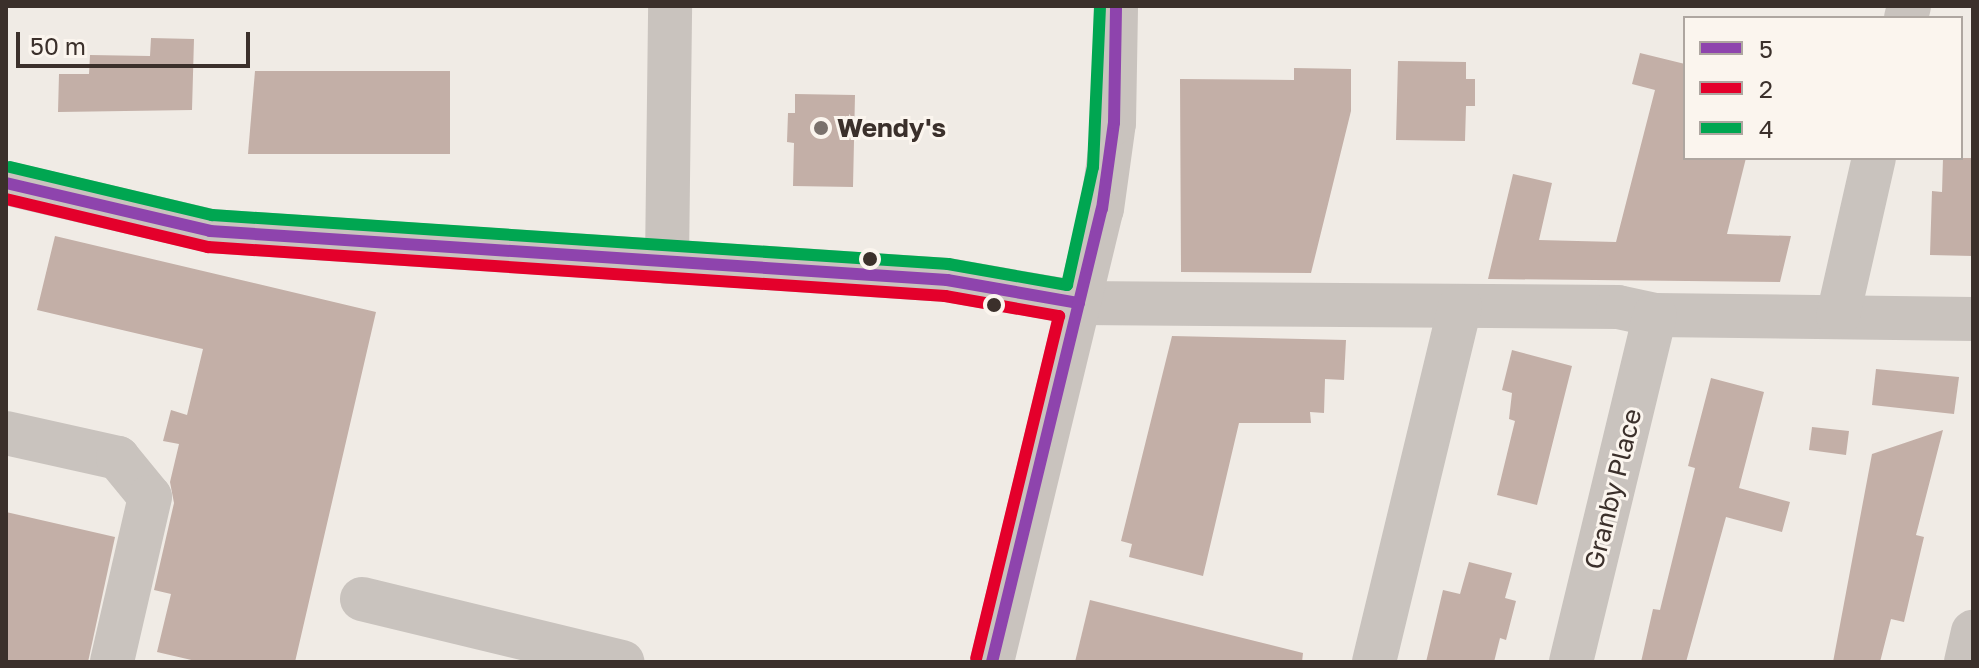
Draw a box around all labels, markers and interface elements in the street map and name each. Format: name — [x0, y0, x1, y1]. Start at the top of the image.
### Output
scale bar — [20, 16, 254, 66]
legend — [1683, 16, 1963, 160]
text: 50 m — [30, 31, 86, 60]
text: 5 — [1759, 34, 1773, 63]
text: 2 — [1759, 74, 1773, 103]
place label: Wendy's — [837, 112, 946, 144]
text: 4 — [1759, 114, 1774, 143]
marker: Wendy's — [812, 119, 830, 137]
unlabelled marker — [862, 251, 878, 267]
unlabelled marker — [986, 297, 1002, 313]
street label: Granby Place — [1578, 405, 1648, 573]

